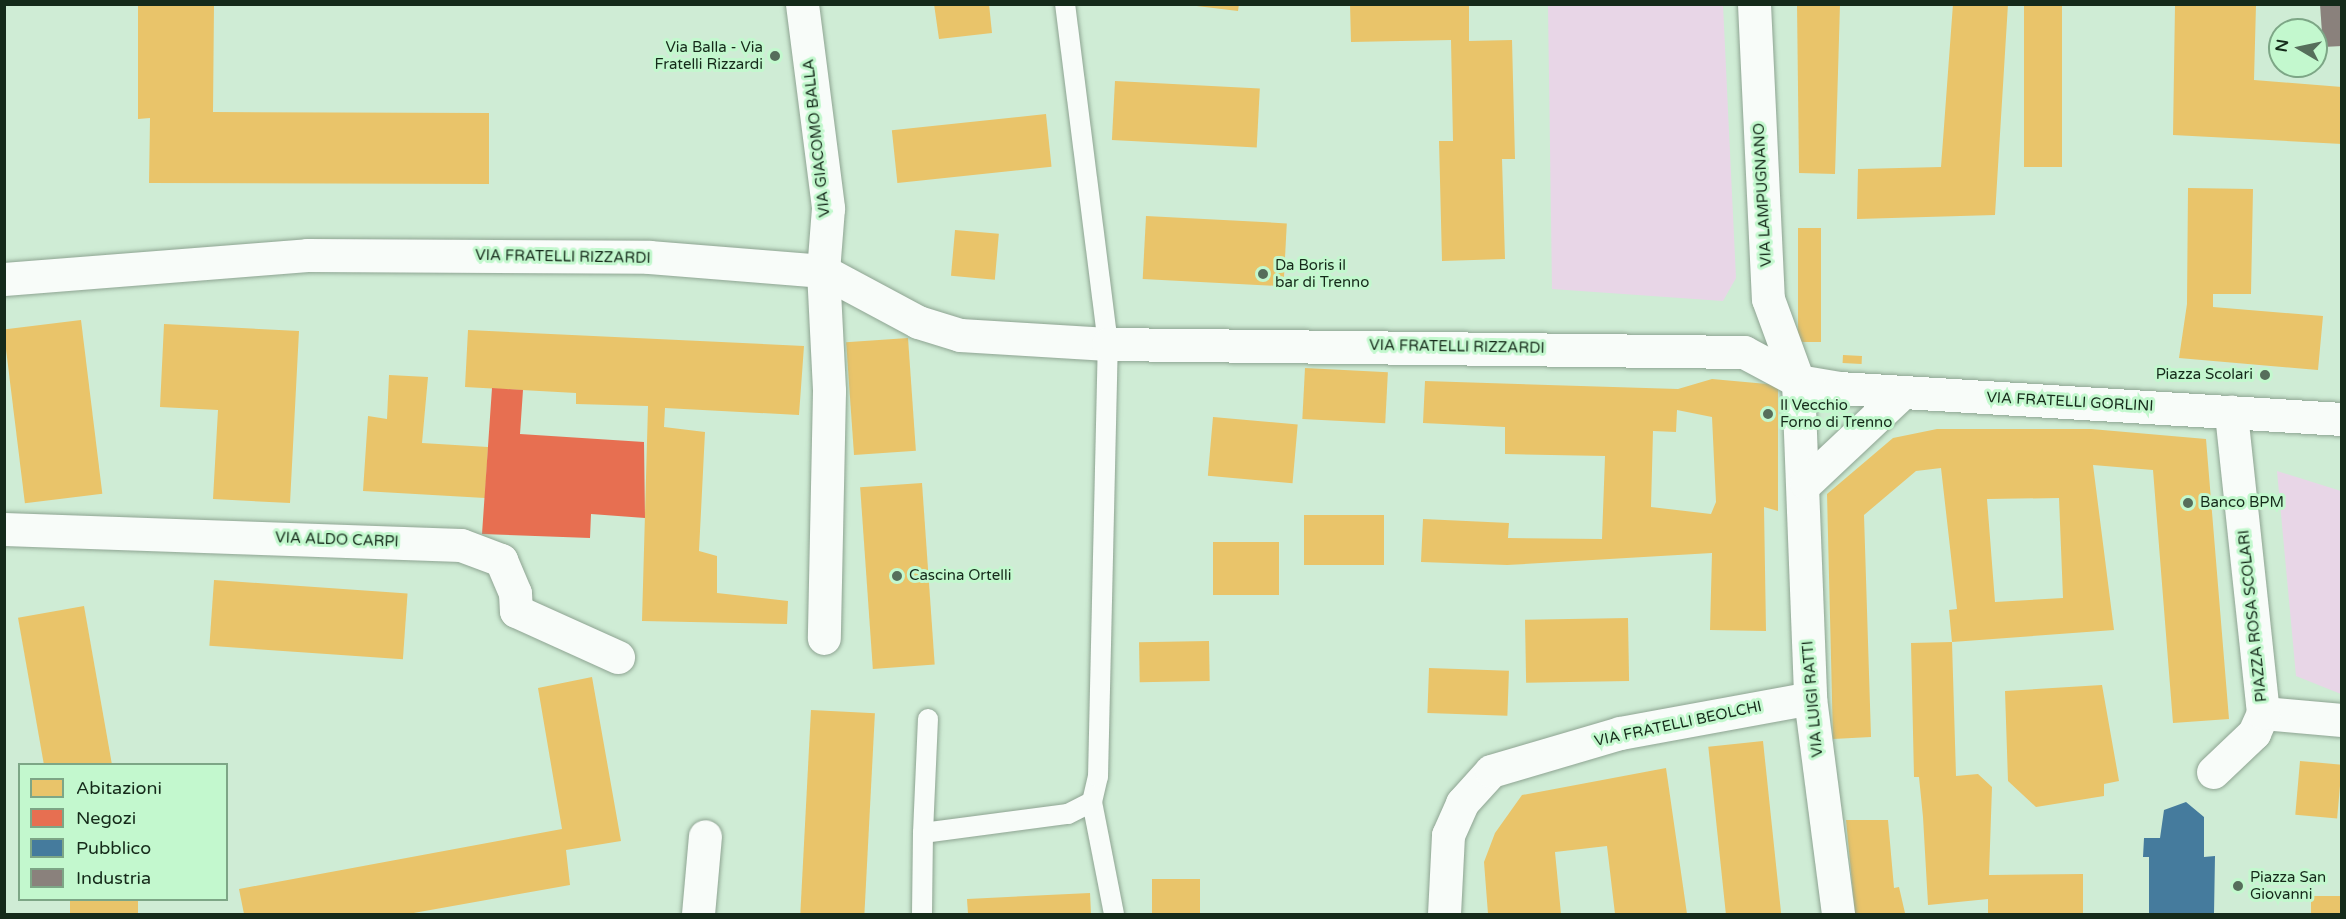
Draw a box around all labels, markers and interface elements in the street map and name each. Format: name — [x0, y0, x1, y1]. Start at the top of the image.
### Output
north arrow — [2268, 18, 2328, 78]
place label: Via Balla - Via Fratelli Rizzardi — [655, 38, 763, 73]
text: N — [2271, 38, 2293, 53]
marker: Via Balla - Via Fratelli Rizzardi — [768, 49, 782, 63]
street label: VIA GIACOMO BALLA — [800, 58, 834, 218]
street label: VIA LAMPUGNANO — [1750, 123, 1776, 267]
street label: VIA FRATELLI RIZZARDI — [475, 246, 651, 268]
place label: Da Boris il bar di Trenno — [1275, 256, 1369, 291]
marker: Da Boris il bar di Trenno — [1256, 267, 1270, 281]
street label: VIA FRATELLI RIZZARDI — [1369, 336, 1545, 358]
place label: Piazza Scolari — [2156, 366, 2253, 384]
marker: Piazza Scolari — [2258, 368, 2272, 382]
street label: VIA FRATELLI GORLINI — [1986, 389, 2154, 415]
place label: Il Vecchio Forno di Trenno — [1780, 396, 1892, 431]
marker: Il Vecchio Forno di Trenno — [1761, 407, 1775, 421]
place label: Banco BPM — [2200, 494, 2284, 512]
marker: Banco BPM — [2181, 496, 2195, 510]
street label: VIA ALDO CARPI — [275, 529, 399, 551]
street label: PIAZZA ROSA SCOLARI — [2235, 529, 2271, 703]
place label: Cascina Ortelli — [909, 567, 1011, 585]
marker: Cascina Ortelli — [890, 569, 904, 583]
street label: VIA LUIGI RATTI — [1799, 640, 1827, 758]
street label: VIA FRATELLI BEOLCHI — [1593, 697, 1763, 751]
legend — [18, 763, 228, 901]
text: Abitazioni — [76, 777, 162, 799]
text: Negozi — [76, 807, 136, 829]
text: Pubblico — [76, 837, 151, 859]
text: Industria — [76, 867, 151, 889]
place label: Piazza San Giovanni — [2250, 868, 2326, 903]
marker: Piazza San Giovanni — [2231, 879, 2245, 893]

